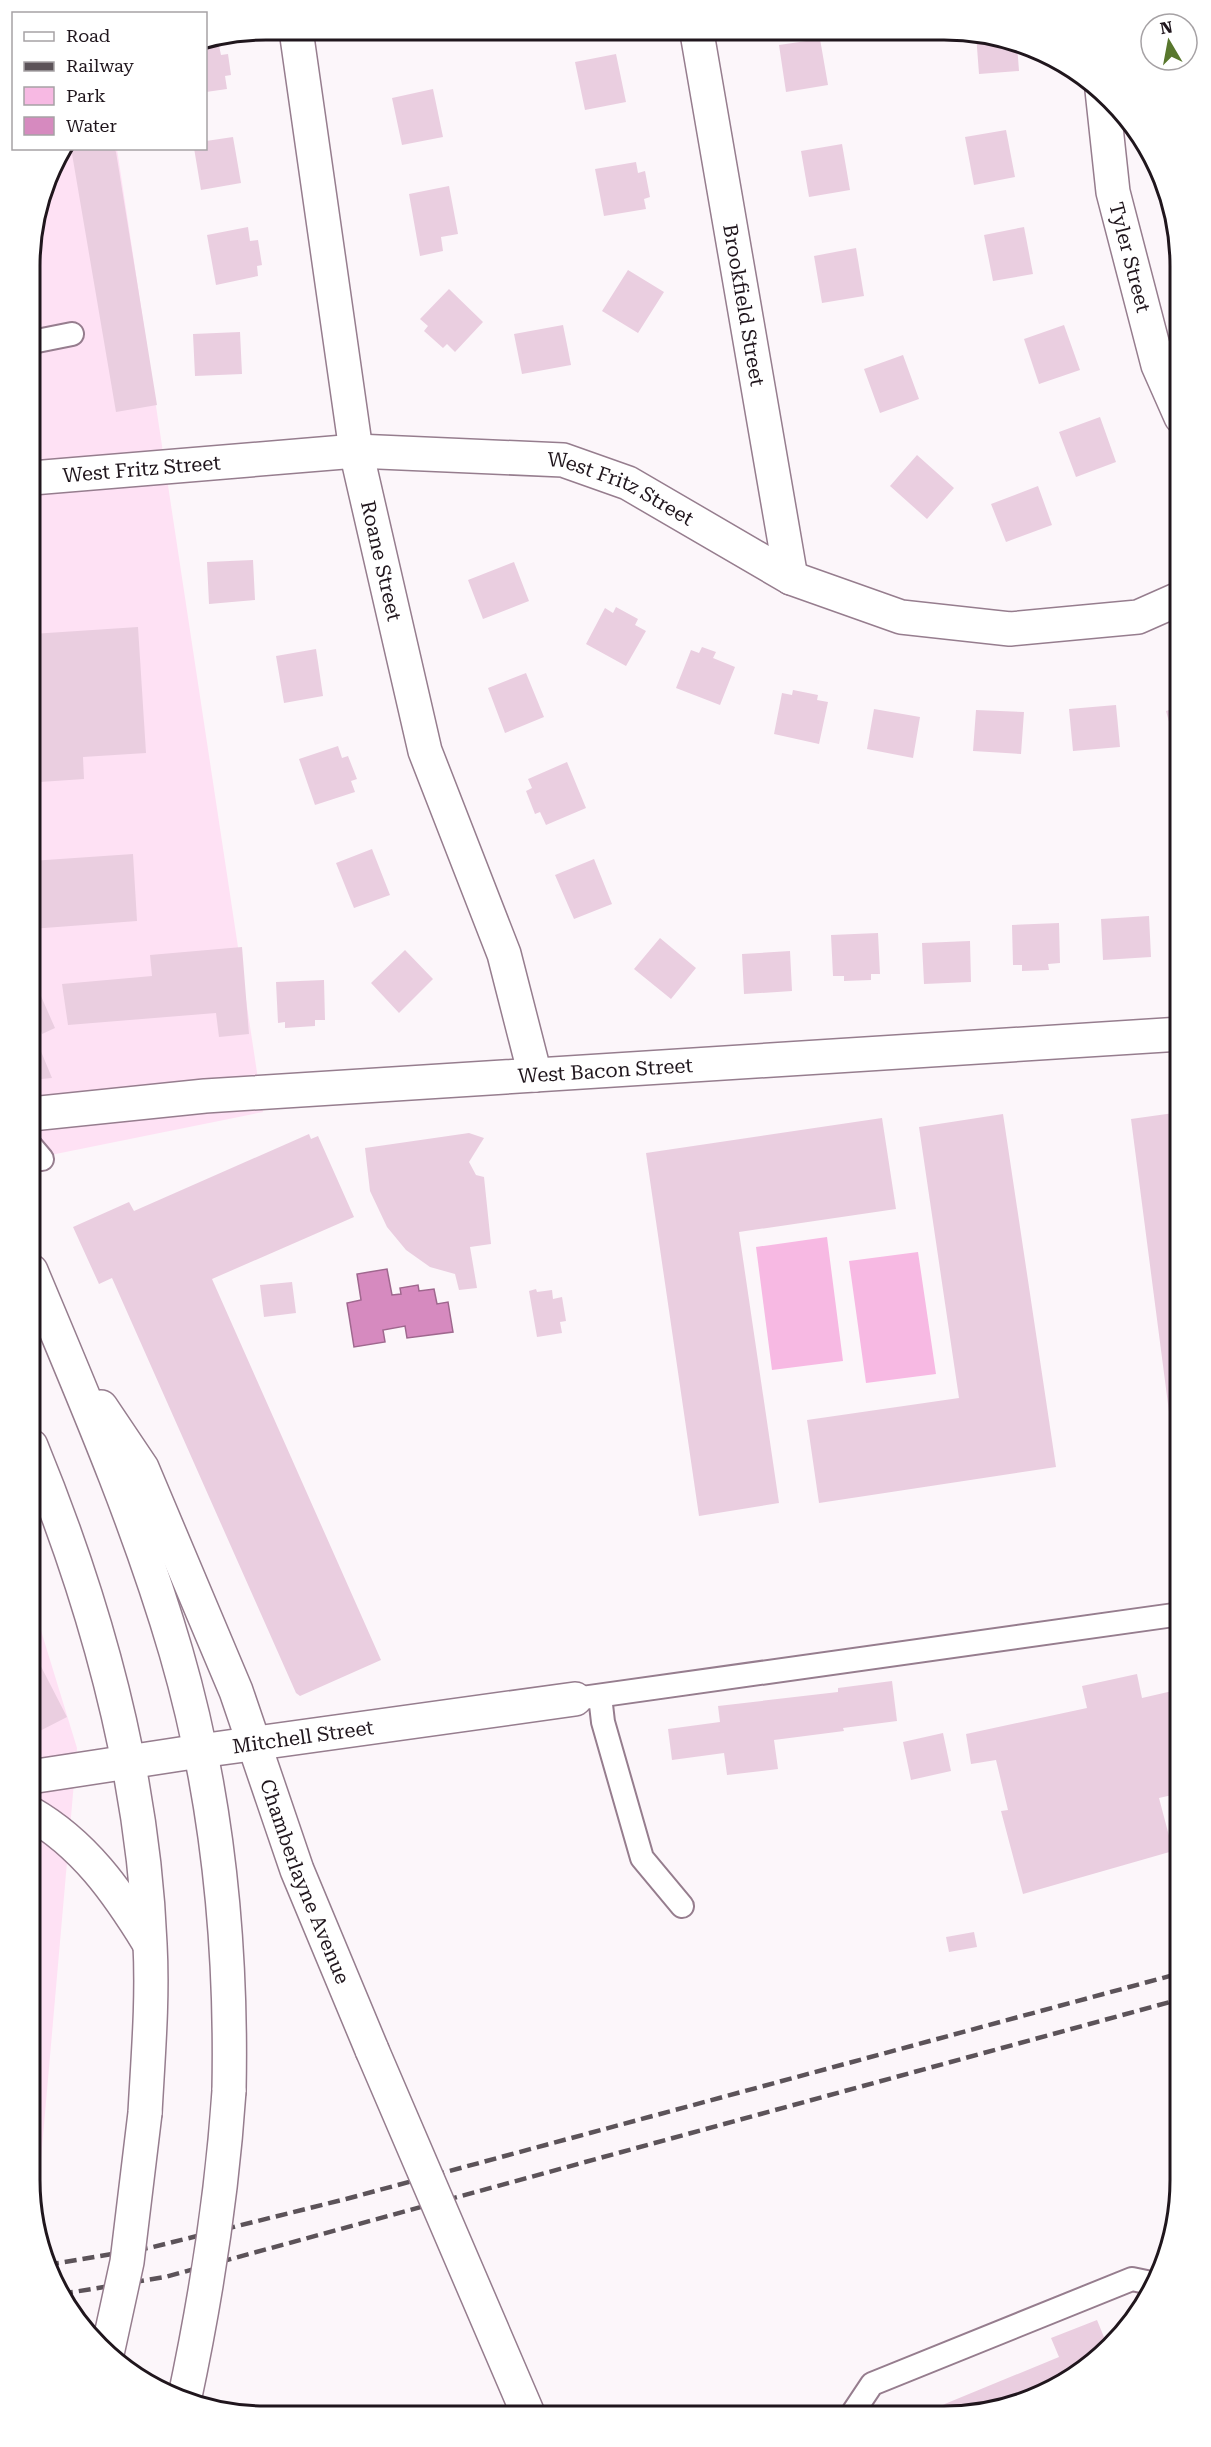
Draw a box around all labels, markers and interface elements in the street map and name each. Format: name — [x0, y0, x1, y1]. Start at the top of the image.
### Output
legend — [12, 12, 207, 150]
north arrow — [1139, 12, 1199, 72]
text: N — [1159, 17, 1174, 38]
text: Road — [66, 25, 111, 46]
text: Railway — [66, 55, 134, 76]
text: Park — [66, 85, 106, 106]
text: Water — [66, 115, 117, 136]
street label: Tyler Street — [1104, 199, 1156, 316]
street label: Brookfield Street — [718, 222, 770, 388]
street label: West Fritz Street — [547, 447, 698, 531]
street label: West Fritz Street — [62, 450, 222, 487]
street label: Roane Street — [356, 498, 407, 624]
street label: West Bacon Street — [517, 1053, 694, 1088]
street label: Mitchell Street — [231, 1715, 376, 1758]
street label: Chamberlayne Avenue — [255, 1776, 355, 1987]

